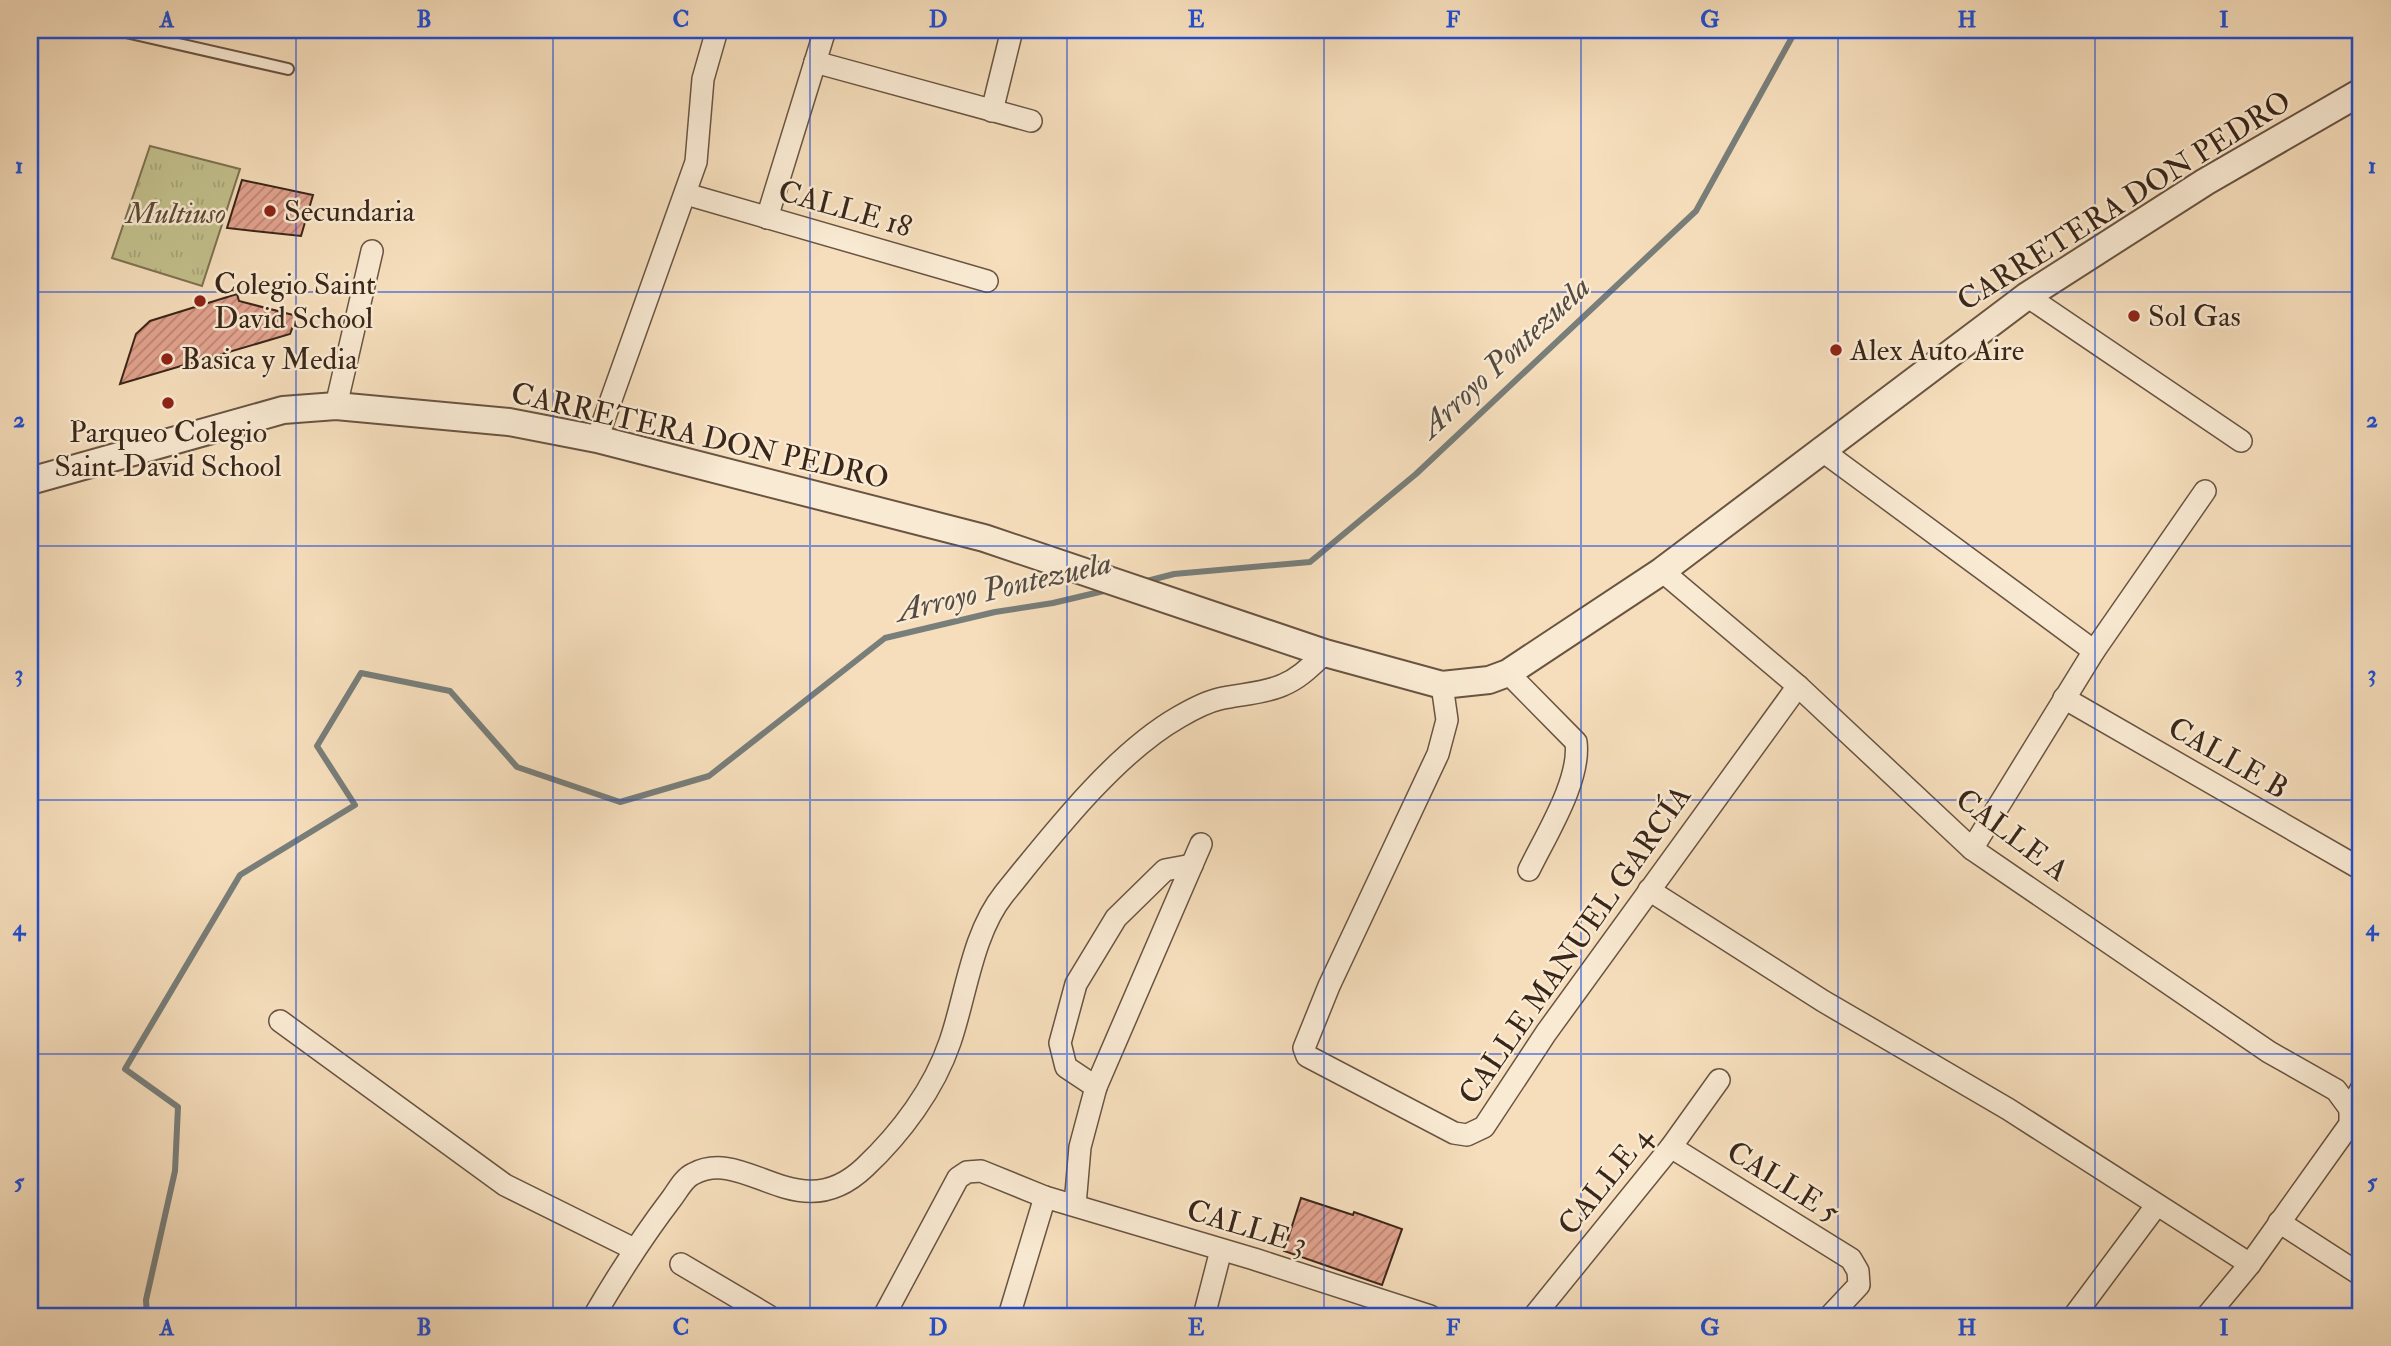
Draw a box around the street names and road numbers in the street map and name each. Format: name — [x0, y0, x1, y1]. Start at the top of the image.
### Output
street label: CARRETERA DON PEDRO — [1950, 83, 2298, 319]
street label: CALLE 18 — [774, 172, 916, 246]
street label: CARRETERA DON PEDRO — [508, 375, 892, 497]
street label: CALLE B — [2162, 709, 2294, 807]
street label: CALLE MANUEL GARCÍA — [1451, 779, 1699, 1111]
street label: CALLE A — [1948, 781, 2076, 889]
street label: CALLE 4 — [1550, 1118, 1661, 1243]
street label: CALLE 5 — [1720, 1133, 1847, 1231]
street label: CALLE 3 — [1182, 1191, 1312, 1263]

